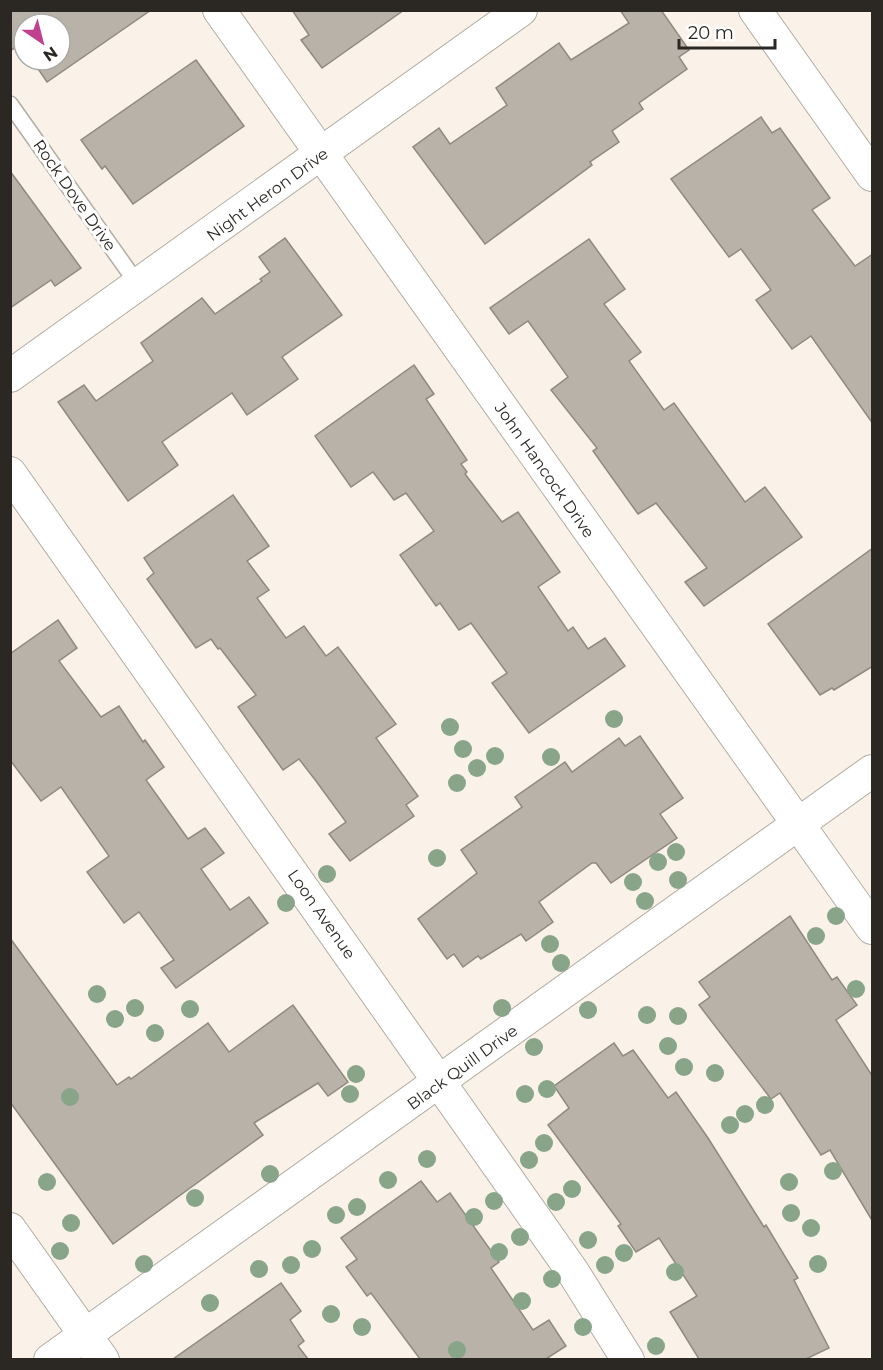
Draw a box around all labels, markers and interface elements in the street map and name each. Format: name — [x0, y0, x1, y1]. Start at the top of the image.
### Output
north arrow — [12, 12, 72, 72]
scale bar — [679, 12, 775, 50]
text: 20 m — [688, 22, 734, 44]
text: N — [40, 42, 61, 65]
street label: Rock Dove Drive — [29, 136, 120, 255]
street label: Night Heron Drive — [203, 144, 332, 245]
street label: John Hancock Drive — [490, 398, 598, 542]
street label: Loon Avenue — [284, 866, 359, 963]
street label: Black Quill Drive — [403, 1021, 521, 1114]

